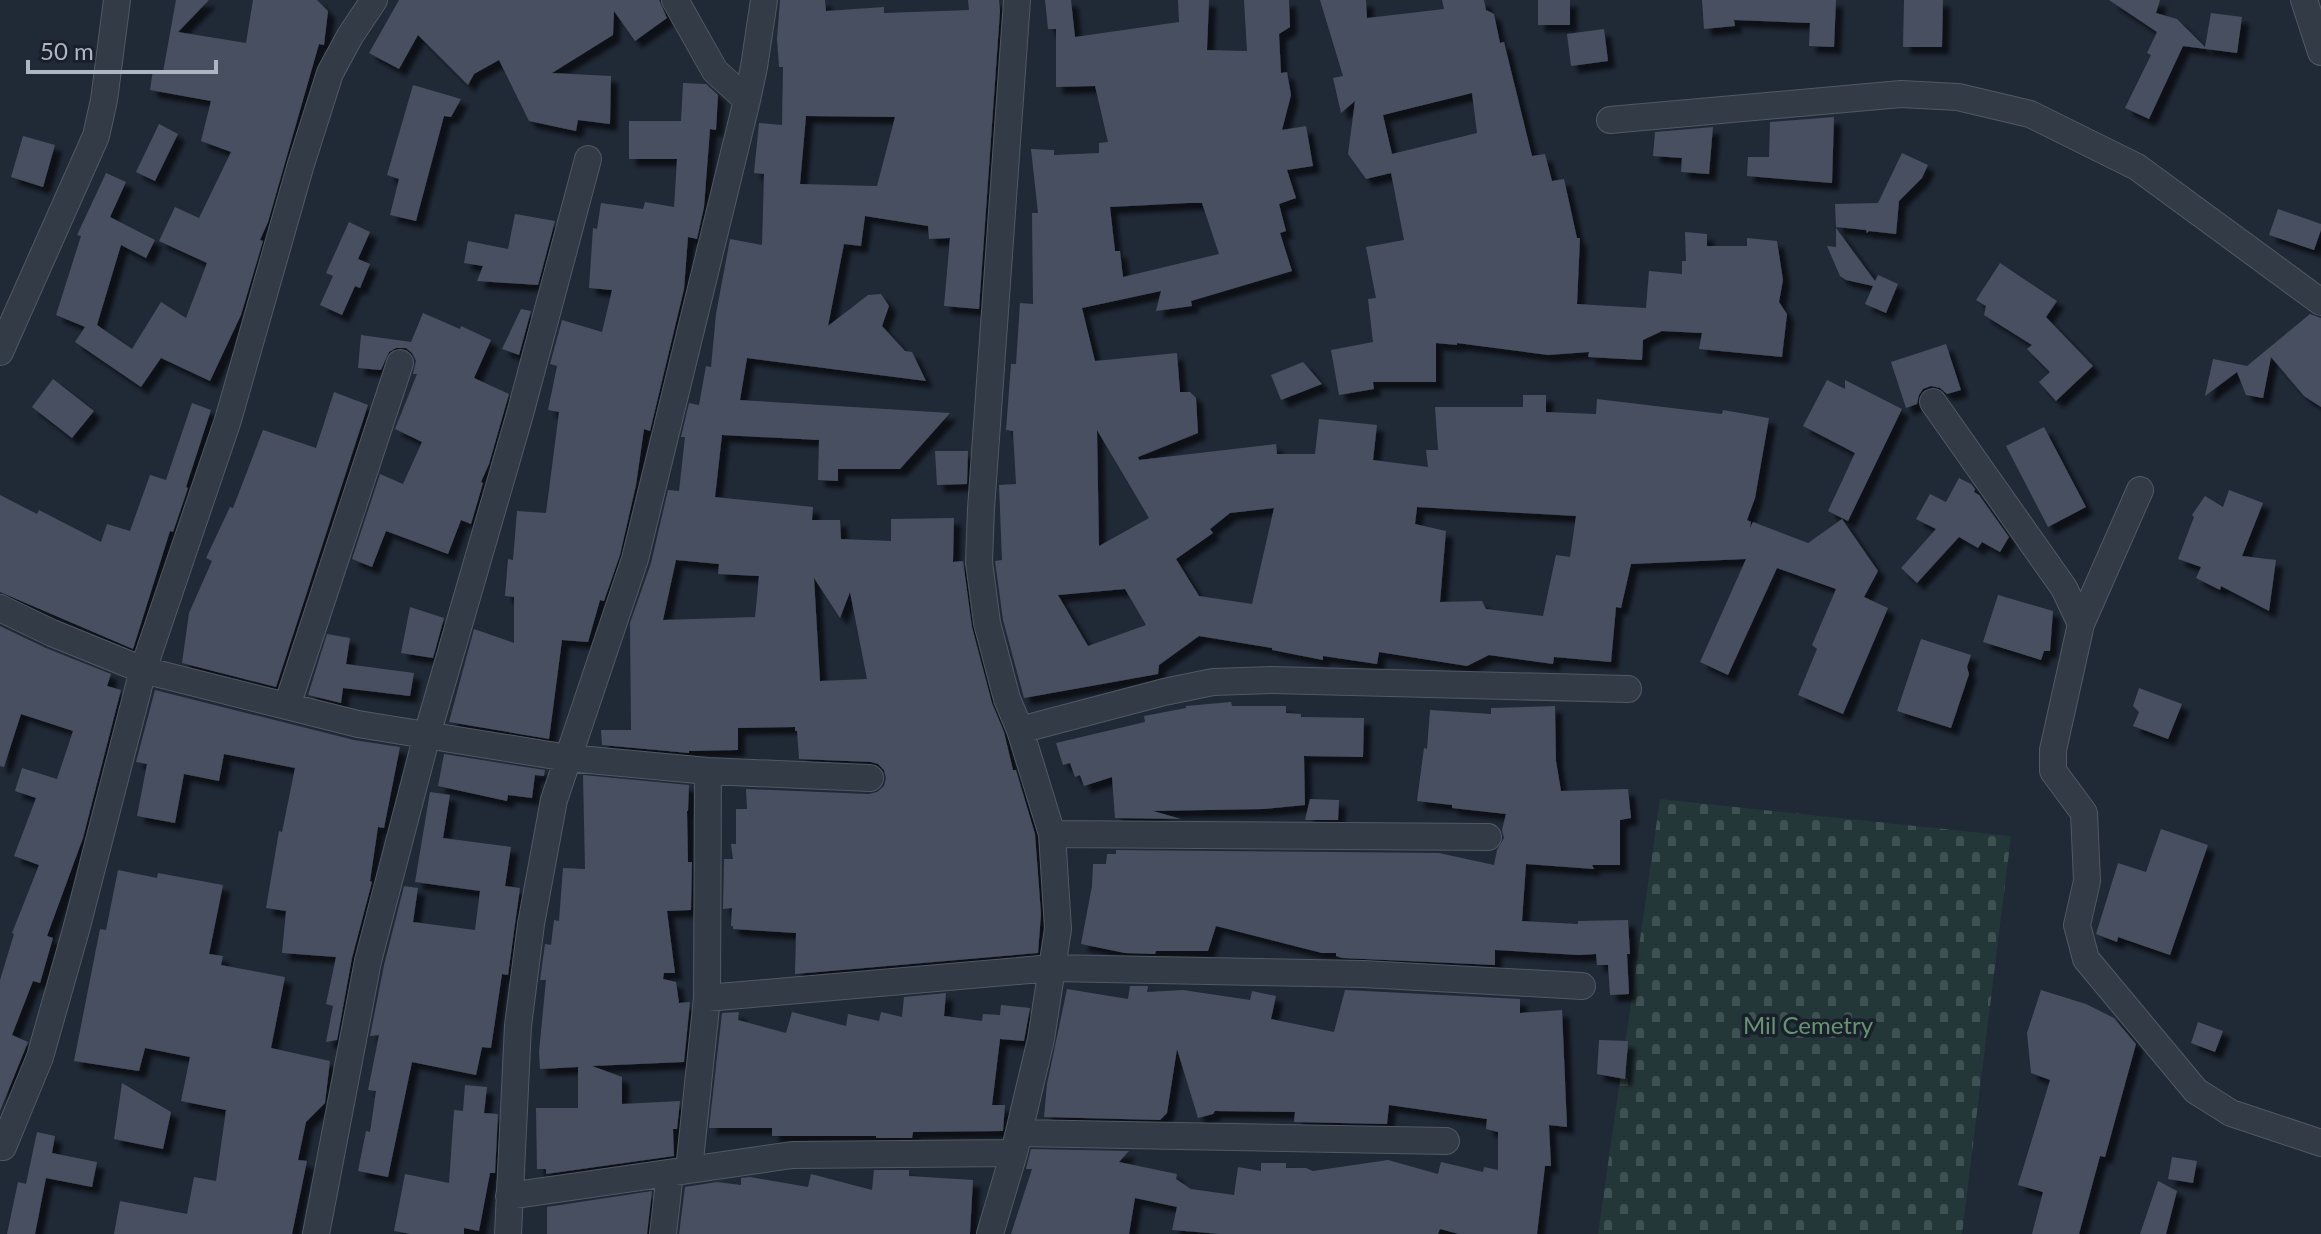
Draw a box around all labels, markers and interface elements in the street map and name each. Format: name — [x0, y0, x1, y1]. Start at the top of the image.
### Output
scale bar — [28, 24, 216, 74]
text: 50 m — [40, 36, 94, 65]
park label: Mil Cemetry — [1743, 1010, 1874, 1039]

